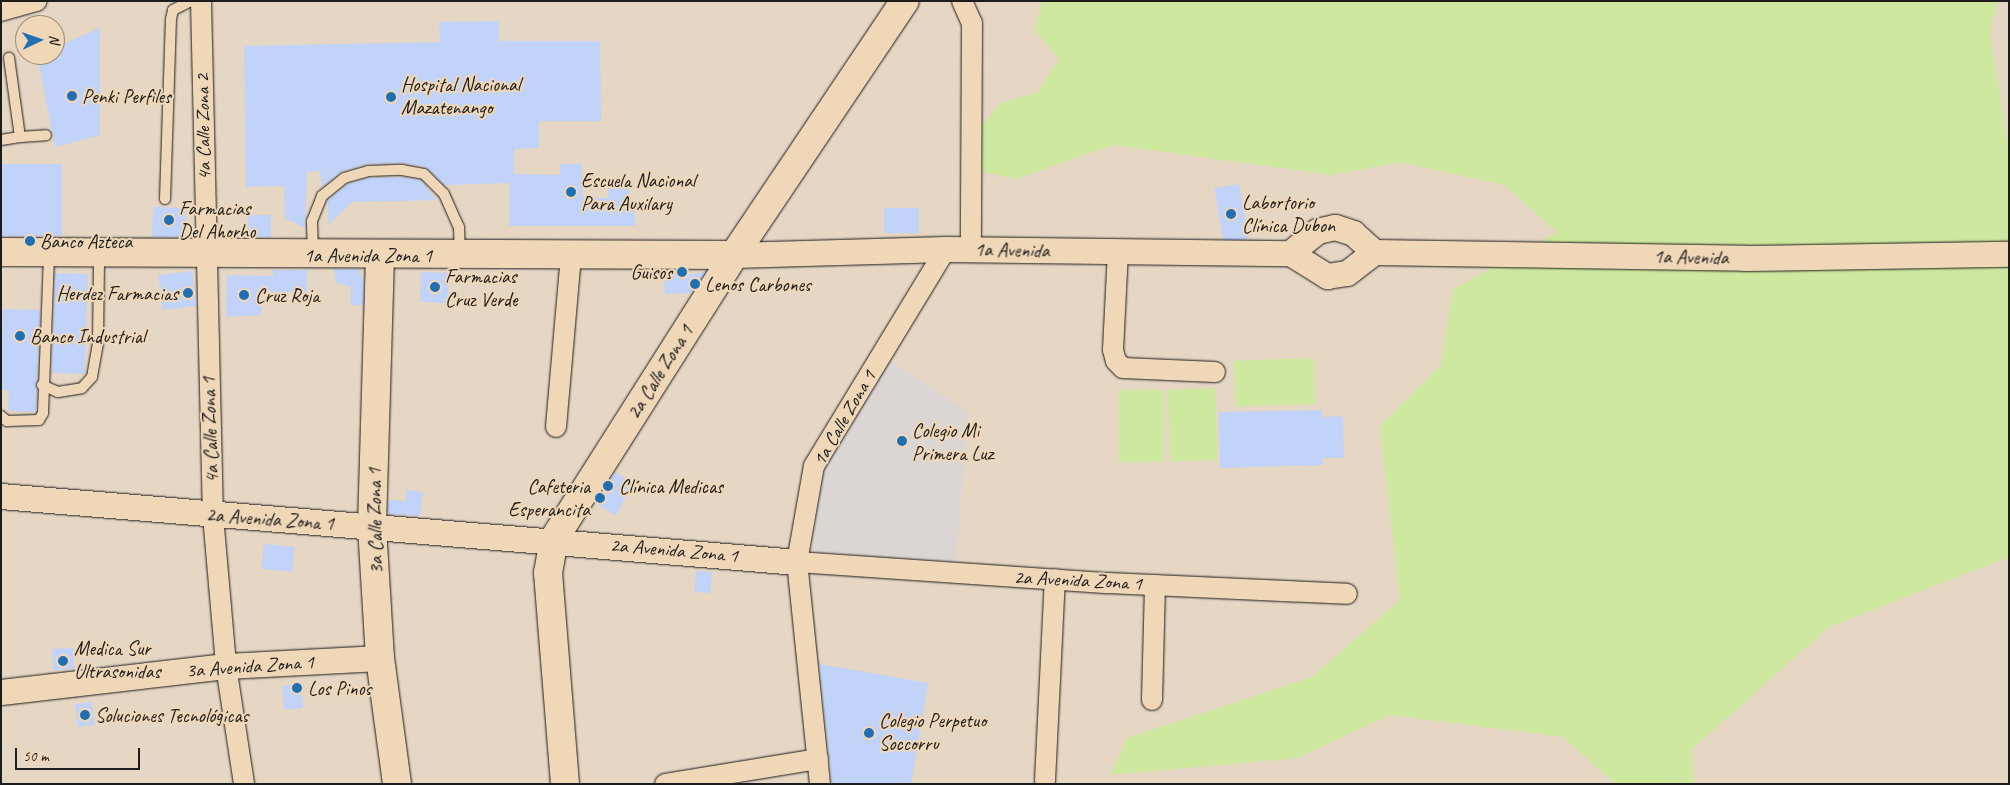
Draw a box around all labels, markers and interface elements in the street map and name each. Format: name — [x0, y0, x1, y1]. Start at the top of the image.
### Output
north arrow — [15, 15, 65, 65]
text: N — [46, 34, 63, 44]
street label: 4a Calle Zona 2 — [190, 73, 216, 181]
place label: Hospital Nacional Mazatenango — [401, 73, 520, 120]
place label: Penki Perfiles — [82, 84, 171, 108]
marker: Penki Perfiles — [66, 90, 78, 102]
marker: Hospital Nacional Mazatenango — [385, 91, 397, 103]
place label: Escuela Nacional Para Auxilary — [581, 168, 695, 215]
marker: Escuela Nacional Para Auxilary — [565, 186, 577, 198]
place label: Labortorio Clínica Dubon — [1242, 190, 1335, 237]
place label: Farmacias Del Ahorho — [179, 196, 255, 243]
marker: Labortorio Clínica Dubon — [1224, 207, 1238, 221]
marker: Farmacias Del Ahorho — [163, 214, 175, 226]
place label: Banco Azteca — [40, 229, 132, 253]
marker: Banco Azteca — [24, 235, 36, 247]
street label: 1a Avenida — [975, 237, 1049, 263]
street label: 1a Avenida Zona 1 — [304, 243, 432, 267]
street label: 1a Avenida — [1654, 244, 1728, 270]
place label: Guisos — [630, 260, 672, 284]
place label: Farmacias Cruz Verde — [445, 264, 517, 311]
marker: Guisos — [676, 266, 688, 278]
place label: Lenos Carbones — [705, 272, 811, 296]
marker: Lenos Carbones — [689, 278, 701, 290]
place label: Herdez Farmacias — [56, 281, 178, 305]
marker: Farmacias Cruz Verde — [429, 281, 441, 293]
place label: Cruz Roja — [255, 283, 320, 307]
marker: Herdez Farmacias — [182, 287, 194, 299]
marker: Cruz Roja — [237, 288, 251, 302]
street label: 2a Calle Zona 1 — [622, 320, 698, 424]
place label: Banco Industrial — [30, 324, 145, 348]
marker: Banco Industrial — [14, 330, 26, 342]
street label: 1a Calle Zona 1 — [807, 366, 881, 470]
street label: 4a Calle Zona 1 — [196, 376, 224, 484]
place label: Colegio Mi Primera Luz — [912, 418, 993, 465]
marker: Colegio Mi Primera Luz — [896, 435, 908, 447]
street label: 3a Calle Zona 1 — [362, 467, 388, 575]
place label: Cafeteria Esperancita — [508, 474, 590, 521]
place label: Clínica Medicas — [619, 474, 723, 498]
marker: Clínica Medicas — [601, 479, 615, 493]
marker: Cafeteria Esperancita — [594, 492, 606, 504]
street label: 2a Avenida Zona 1 — [206, 503, 334, 535]
street label: 2a Avenida Zona 1 — [610, 533, 738, 567]
street label: 2a Avenida Zona 1 — [1014, 565, 1142, 595]
place label: Medica Sur Ultrasonidas — [74, 637, 160, 684]
street label: 3a Avenida Zona 1 — [186, 650, 314, 682]
marker: Medica Sur Ultrasonidas — [56, 654, 70, 668]
place label: Los Pinos — [308, 676, 371, 700]
marker: Los Pinos — [290, 681, 304, 695]
place label: Soluciones Tecnológicas — [95, 703, 248, 727]
marker: Soluciones Tecnológicas — [79, 709, 91, 721]
place label: Colegio Perpetuo Soccorru — [879, 709, 986, 756]
marker: Colegio Perpetuo Soccorru — [863, 727, 875, 739]
scale bar — [18, 738, 142, 770]
text: 50 m — [23, 747, 49, 766]

